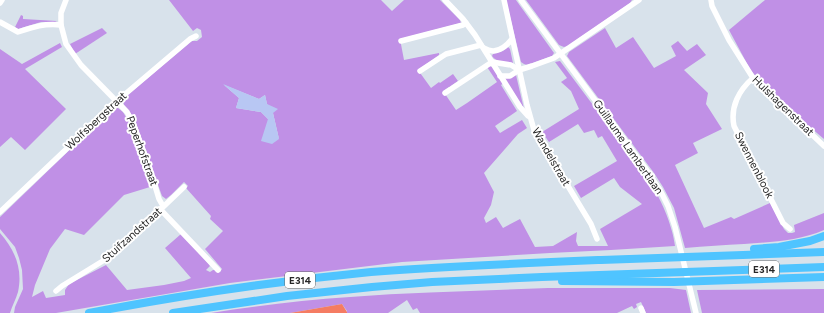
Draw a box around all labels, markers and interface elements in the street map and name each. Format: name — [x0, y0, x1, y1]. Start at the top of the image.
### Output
street label: Hulshagenstraat — [749, 73, 817, 139]
street label: Wolfsbergstraat — [63, 89, 129, 153]
street label: Guillaume Lambertlaan — [590, 97, 666, 197]
street label: Peperhofstraat — [123, 114, 161, 188]
street label: Wandelstraat — [529, 126, 573, 188]
street label: Swennenblook — [732, 130, 777, 201]
street label: Stuifzandstraat — [100, 205, 164, 265]
road number: E314 — [749, 261, 779, 277]
road number: E314 — [285, 272, 315, 288]

